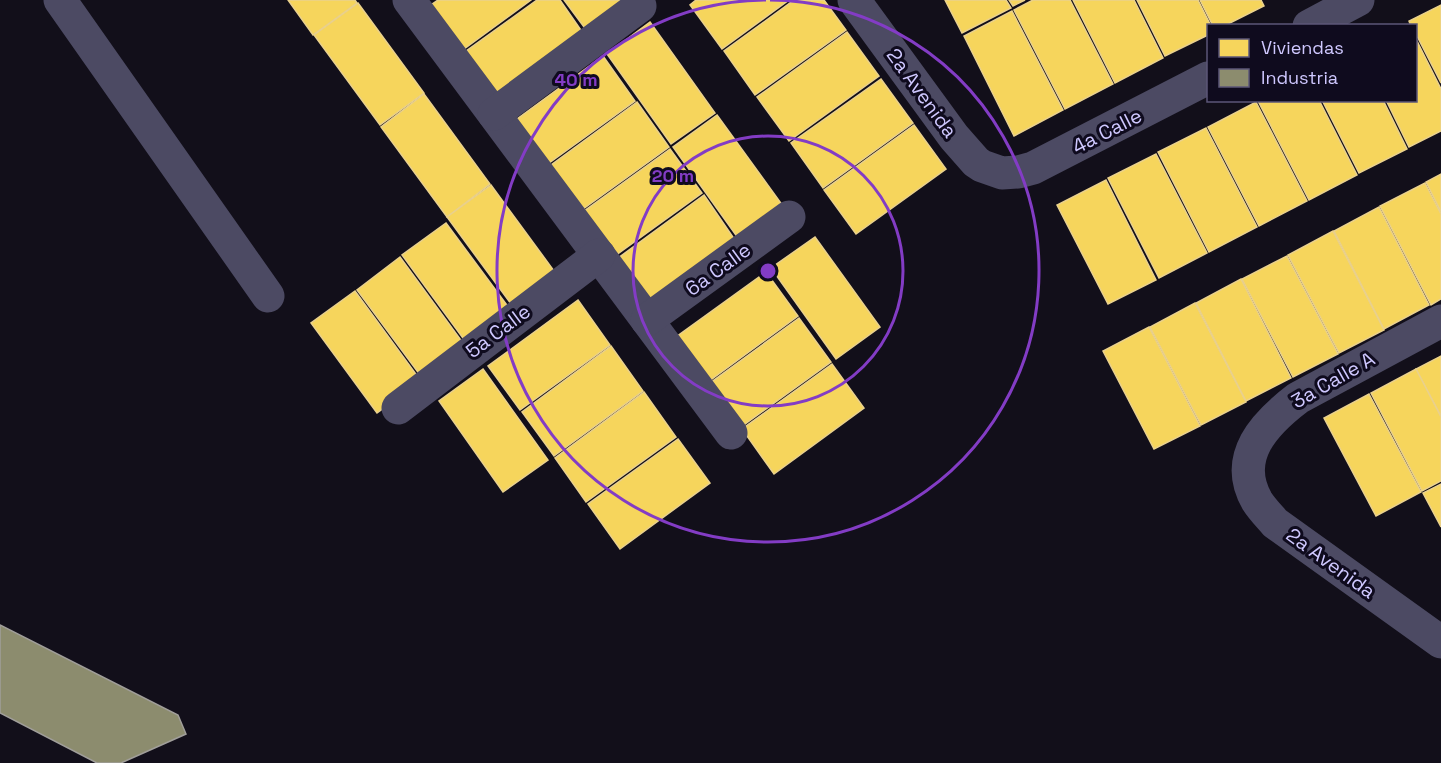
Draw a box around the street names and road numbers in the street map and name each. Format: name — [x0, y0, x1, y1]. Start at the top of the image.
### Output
street label: 2a Avenida — [881, 43, 963, 143]
street label: 4a Calle — [1068, 102, 1146, 160]
street label: 6a Calle — [680, 236, 756, 302]
street label: 5a Calle — [460, 298, 536, 364]
street label: 3a Calle A — [1287, 345, 1380, 414]
street label: 2a Avenida — [1281, 522, 1381, 604]

